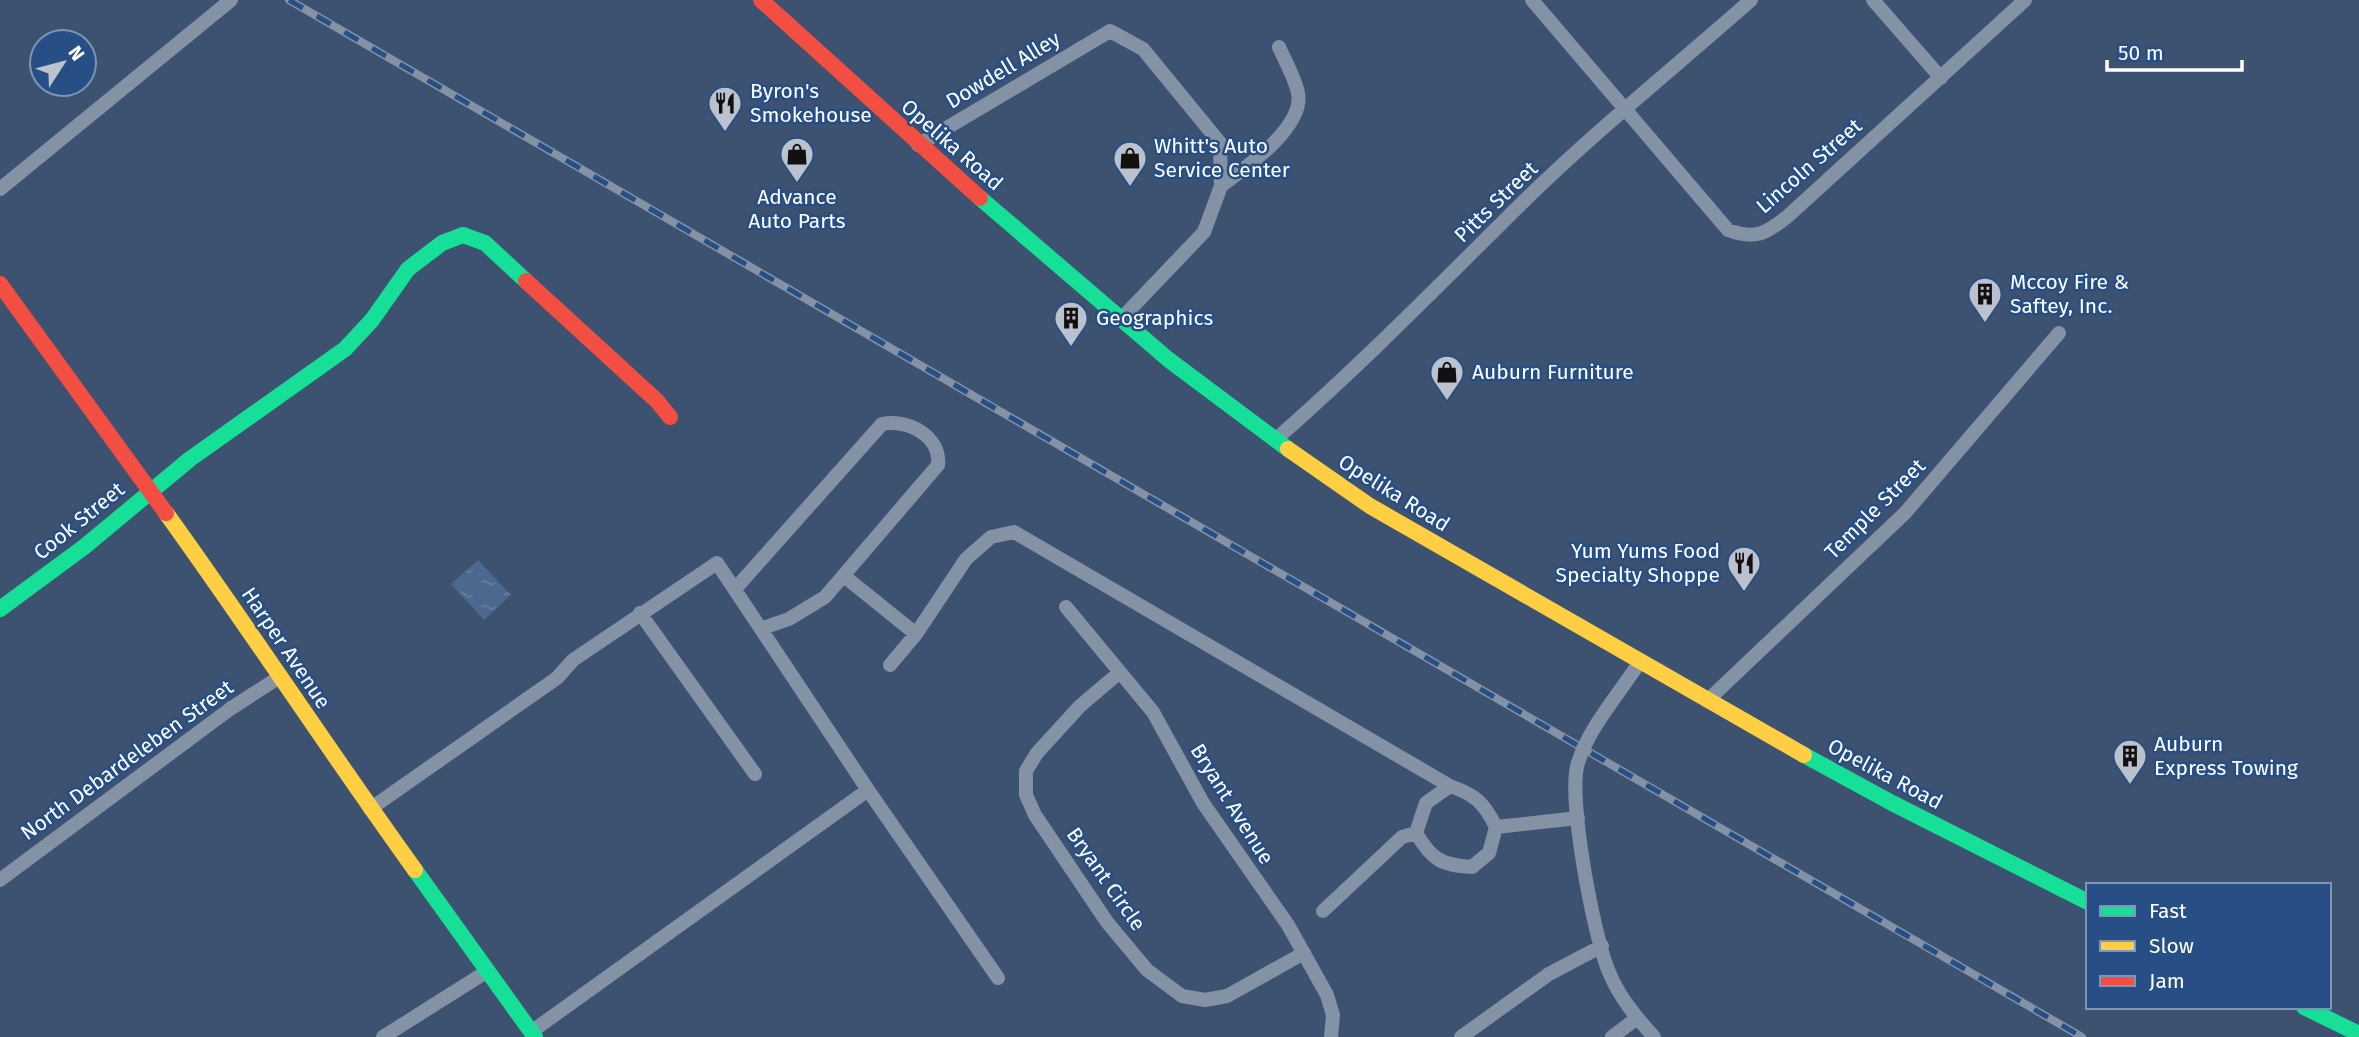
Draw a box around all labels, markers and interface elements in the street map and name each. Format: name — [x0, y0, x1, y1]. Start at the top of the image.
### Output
street label: Dowdell Alley — [941, 25, 1065, 114]
north arrow — [28, 28, 98, 98]
scale bar — [2107, 28, 2242, 72]
text: 50 m — [2118, 40, 2164, 66]
text: N — [63, 41, 89, 65]
place label: Byron's Smokehouse — [750, 78, 872, 128]
restaurant icon: Byron's Smokehouse — [706, 84, 744, 133]
street label: Opelika Road — [896, 94, 1008, 196]
street label: Lincoln Street — [1751, 113, 1867, 219]
place label: Whitt's Auto Service Center — [1154, 133, 1290, 183]
shop icon: Advance Auto Parts — [778, 135, 816, 184]
shop icon: Whitt's Auto Service Center — [1111, 139, 1149, 188]
street label: Pitts Street — [1449, 156, 1543, 248]
place label: Advance Auto Parts — [748, 184, 846, 234]
place label: Mccoy Fire & Saftey, Inc. — [2010, 269, 2129, 319]
building icon: Mccoy Fire & Saftey, Inc. — [1966, 275, 2004, 324]
building icon: Geographics — [1052, 299, 1090, 348]
place label: Geographics — [1096, 305, 1213, 331]
shop icon: Auburn Furniture — [1428, 353, 1466, 402]
place label: Auburn Furniture — [1472, 359, 1634, 385]
street label: Opelika Road — [1334, 448, 1454, 538]
street label: Temple Street — [1819, 453, 1931, 565]
street label: Cook Street — [28, 476, 130, 565]
place label: Yum Yums Food Specialty Shoppe — [1556, 538, 1720, 588]
restaurant icon: Yum Yums Food Specialty Shoppe — [1725, 544, 1763, 593]
street label: Harper Avenue — [236, 582, 336, 714]
street label: North Debardeleben Street — [16, 674, 239, 846]
place label: Auburn Express Towing — [2154, 731, 2298, 781]
street label: Opelika Road — [1823, 733, 1947, 815]
building icon: Auburn Express Towing — [2111, 737, 2149, 786]
street label: Bryant Avenue — [1185, 739, 1279, 869]
street label: Bryant Circle — [1061, 822, 1151, 936]
legend — [2086, 883, 2331, 1009]
text: Fast — [2149, 898, 2187, 924]
text: Slow — [2149, 933, 2194, 959]
text: Jam — [2149, 968, 2185, 994]

